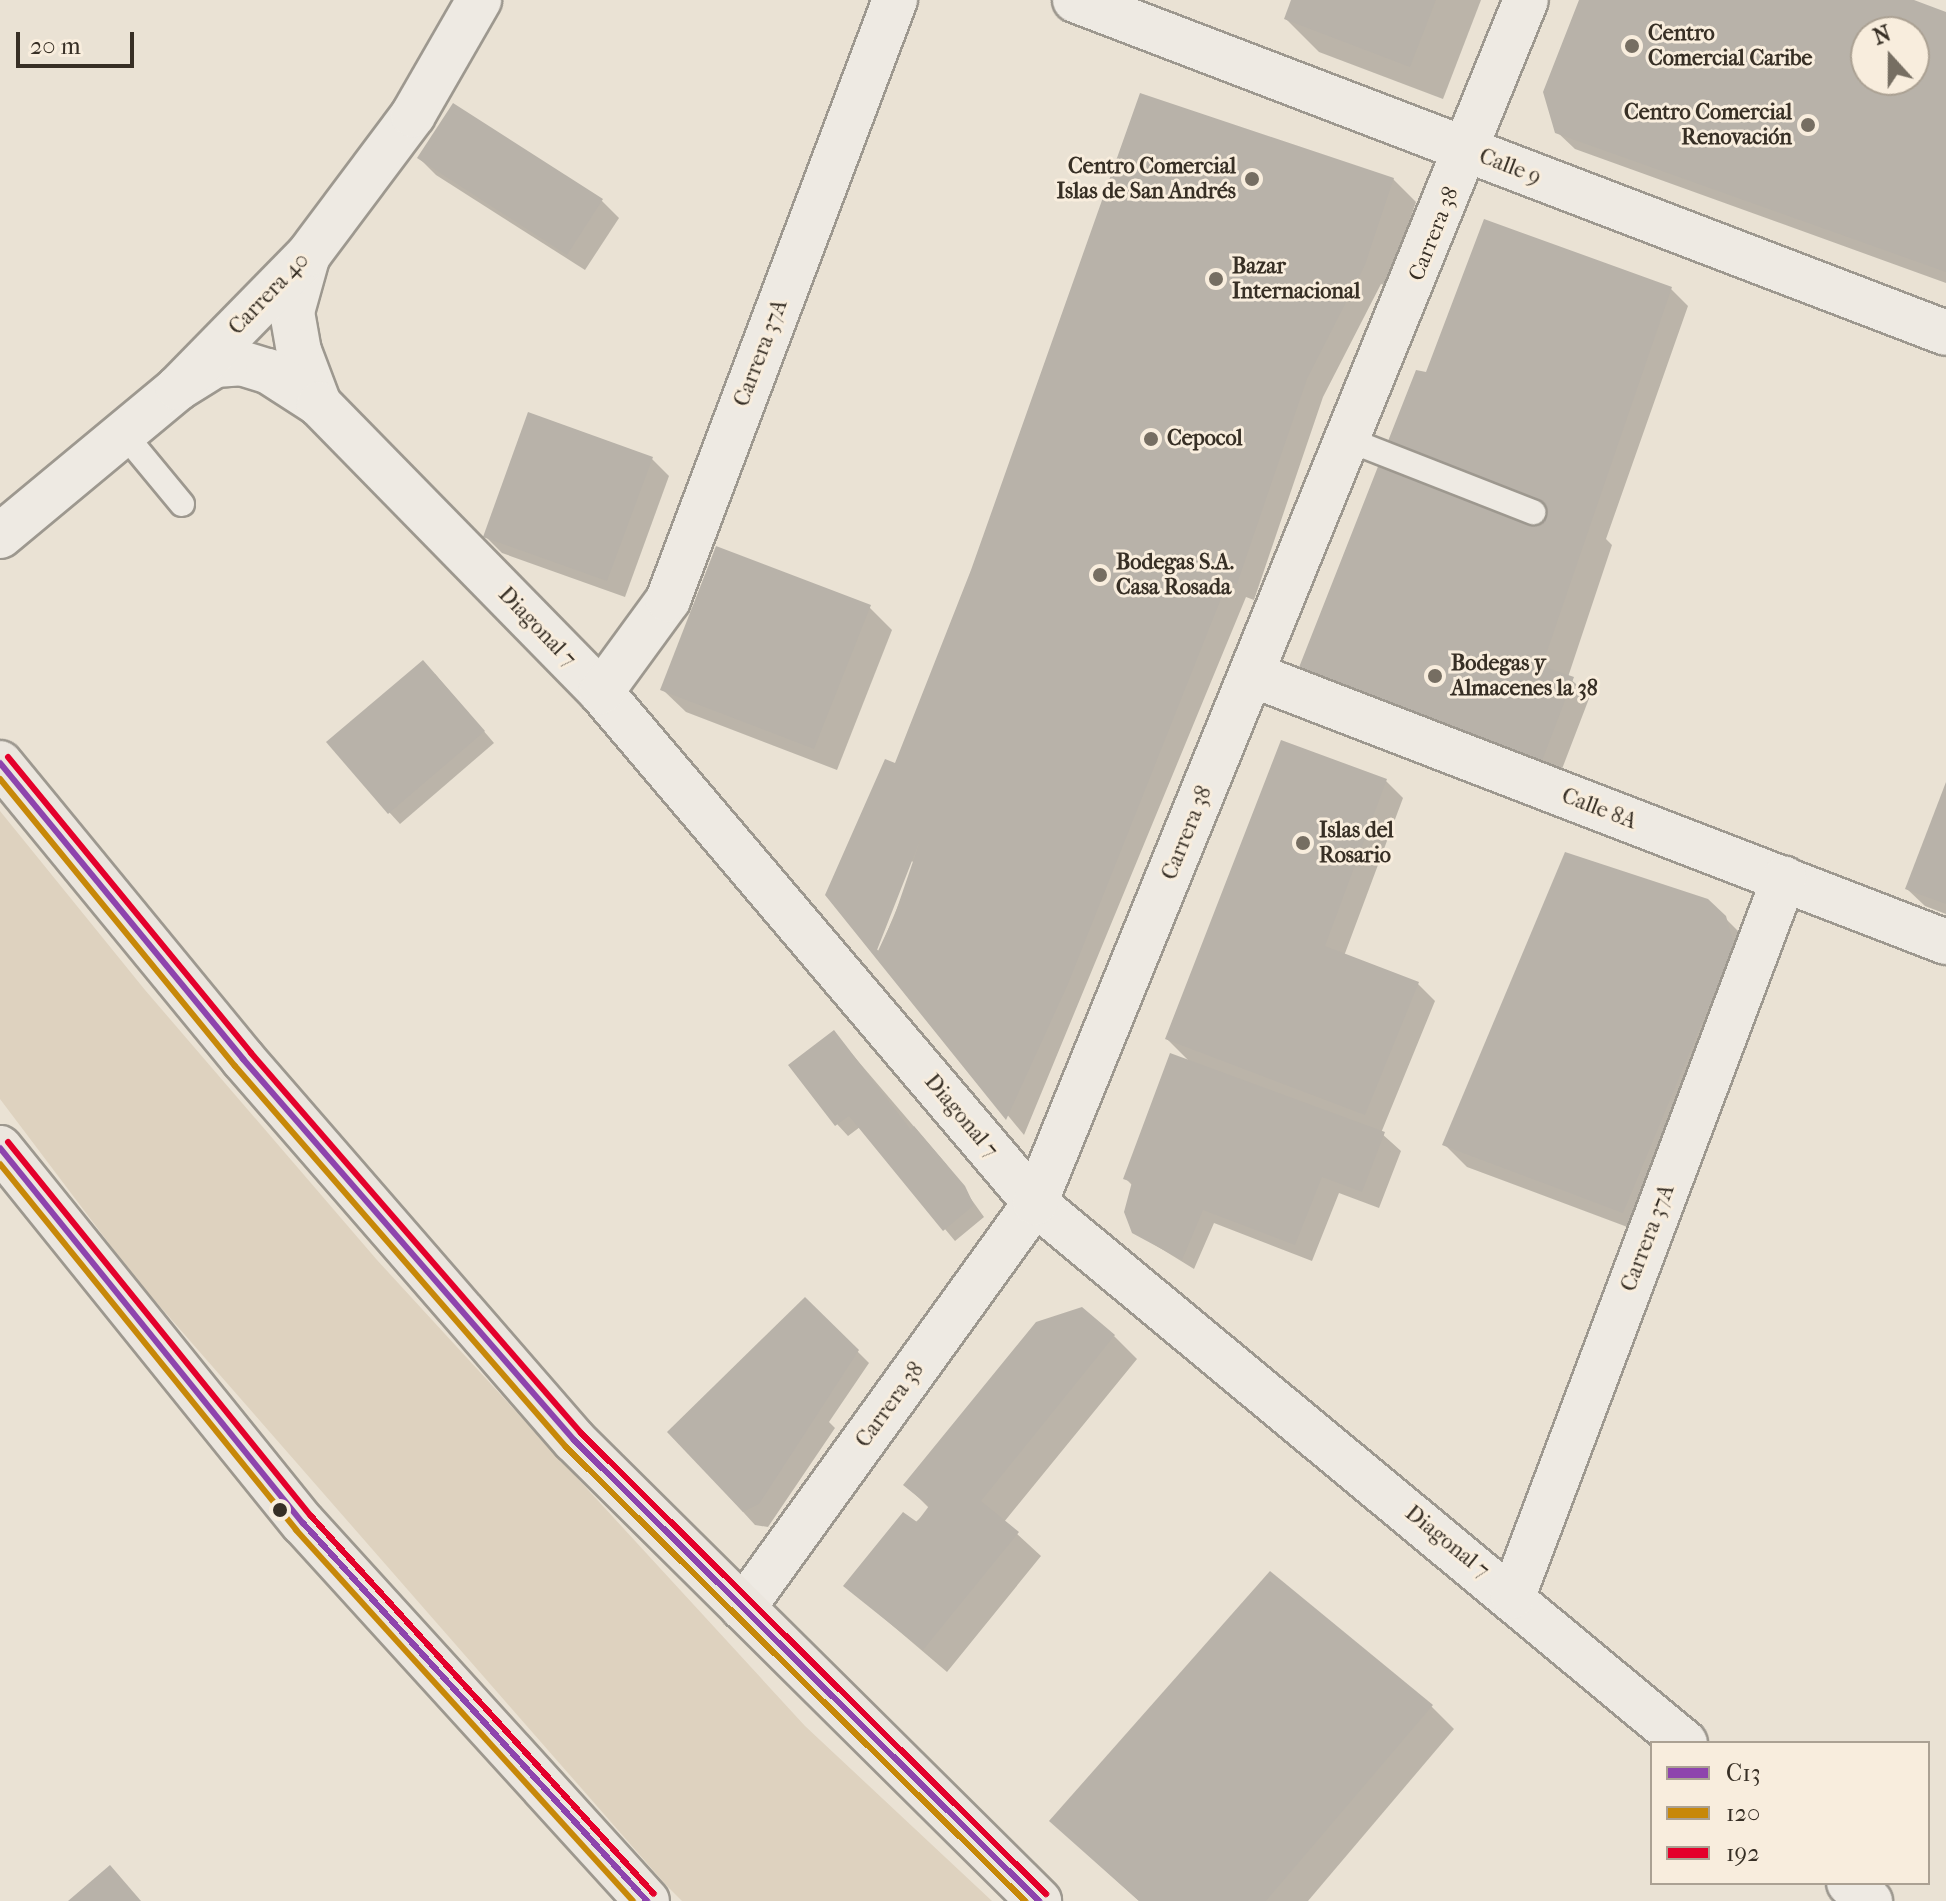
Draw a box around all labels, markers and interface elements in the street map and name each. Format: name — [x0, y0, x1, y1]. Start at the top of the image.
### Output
scale bar — [20, 16, 138, 66]
north arrow — [1850, 16, 1930, 96]
place label: Centro Comercial Caribe — [1648, 20, 1812, 72]
text: N — [1870, 20, 1895, 51]
text: 20 m — [30, 32, 81, 60]
marker: Centro Comercial Caribe — [1623, 37, 1641, 55]
place label: Centro Comercial Renovación — [1624, 99, 1792, 150]
marker: Centro Comercial Renovación — [1799, 116, 1817, 134]
street label: Calle 9 — [1475, 143, 1545, 191]
place label: Centro Comercial Islas de San Andrés — [1057, 153, 1236, 204]
marker: Centro Comercial Islas de San Andrés — [1243, 170, 1261, 188]
street label: Carrera 38 — [1403, 183, 1465, 285]
street label: Carrera 40 — [223, 247, 315, 341]
place label: Bazar Internacional — [1232, 253, 1360, 304]
marker: Bazar Internacional — [1207, 270, 1225, 288]
street label: Carrera 37A — [729, 296, 793, 410]
place label: Cepocol — [1167, 426, 1243, 452]
marker: Cepocol — [1142, 430, 1160, 448]
place label: Bodegas S.A. Casa Rosada — [1116, 549, 1234, 600]
marker: Bodegas S.A. Casa Rosada — [1091, 566, 1109, 584]
street label: Diagonal 7 — [493, 582, 581, 672]
place label: Bodegas y Almacenes la 38 — [1451, 650, 1598, 702]
marker: Bodegas y Almacenes la 38 — [1426, 667, 1444, 685]
street label: Carrera 38 — [1156, 782, 1218, 884]
street label: Calle 8A — [1558, 783, 1640, 835]
place label: Islas del Rosario — [1319, 817, 1394, 868]
marker: Islas del Rosario — [1294, 834, 1312, 852]
street label: Diagonal 7 — [919, 1069, 1003, 1163]
street label: Carrera 37A — [1616, 1181, 1680, 1295]
street label: Carrera 38 — [850, 1357, 930, 1453]
street label: Diagonal 7 — [1400, 1500, 1494, 1584]
unlabelled marker — [272, 1502, 288, 1518]
legend — [1650, 1741, 1930, 1885]
text: C13 — [1726, 1759, 1761, 1787]
text: 120 — [1726, 1799, 1760, 1827]
text: 192 — [1726, 1839, 1760, 1867]

